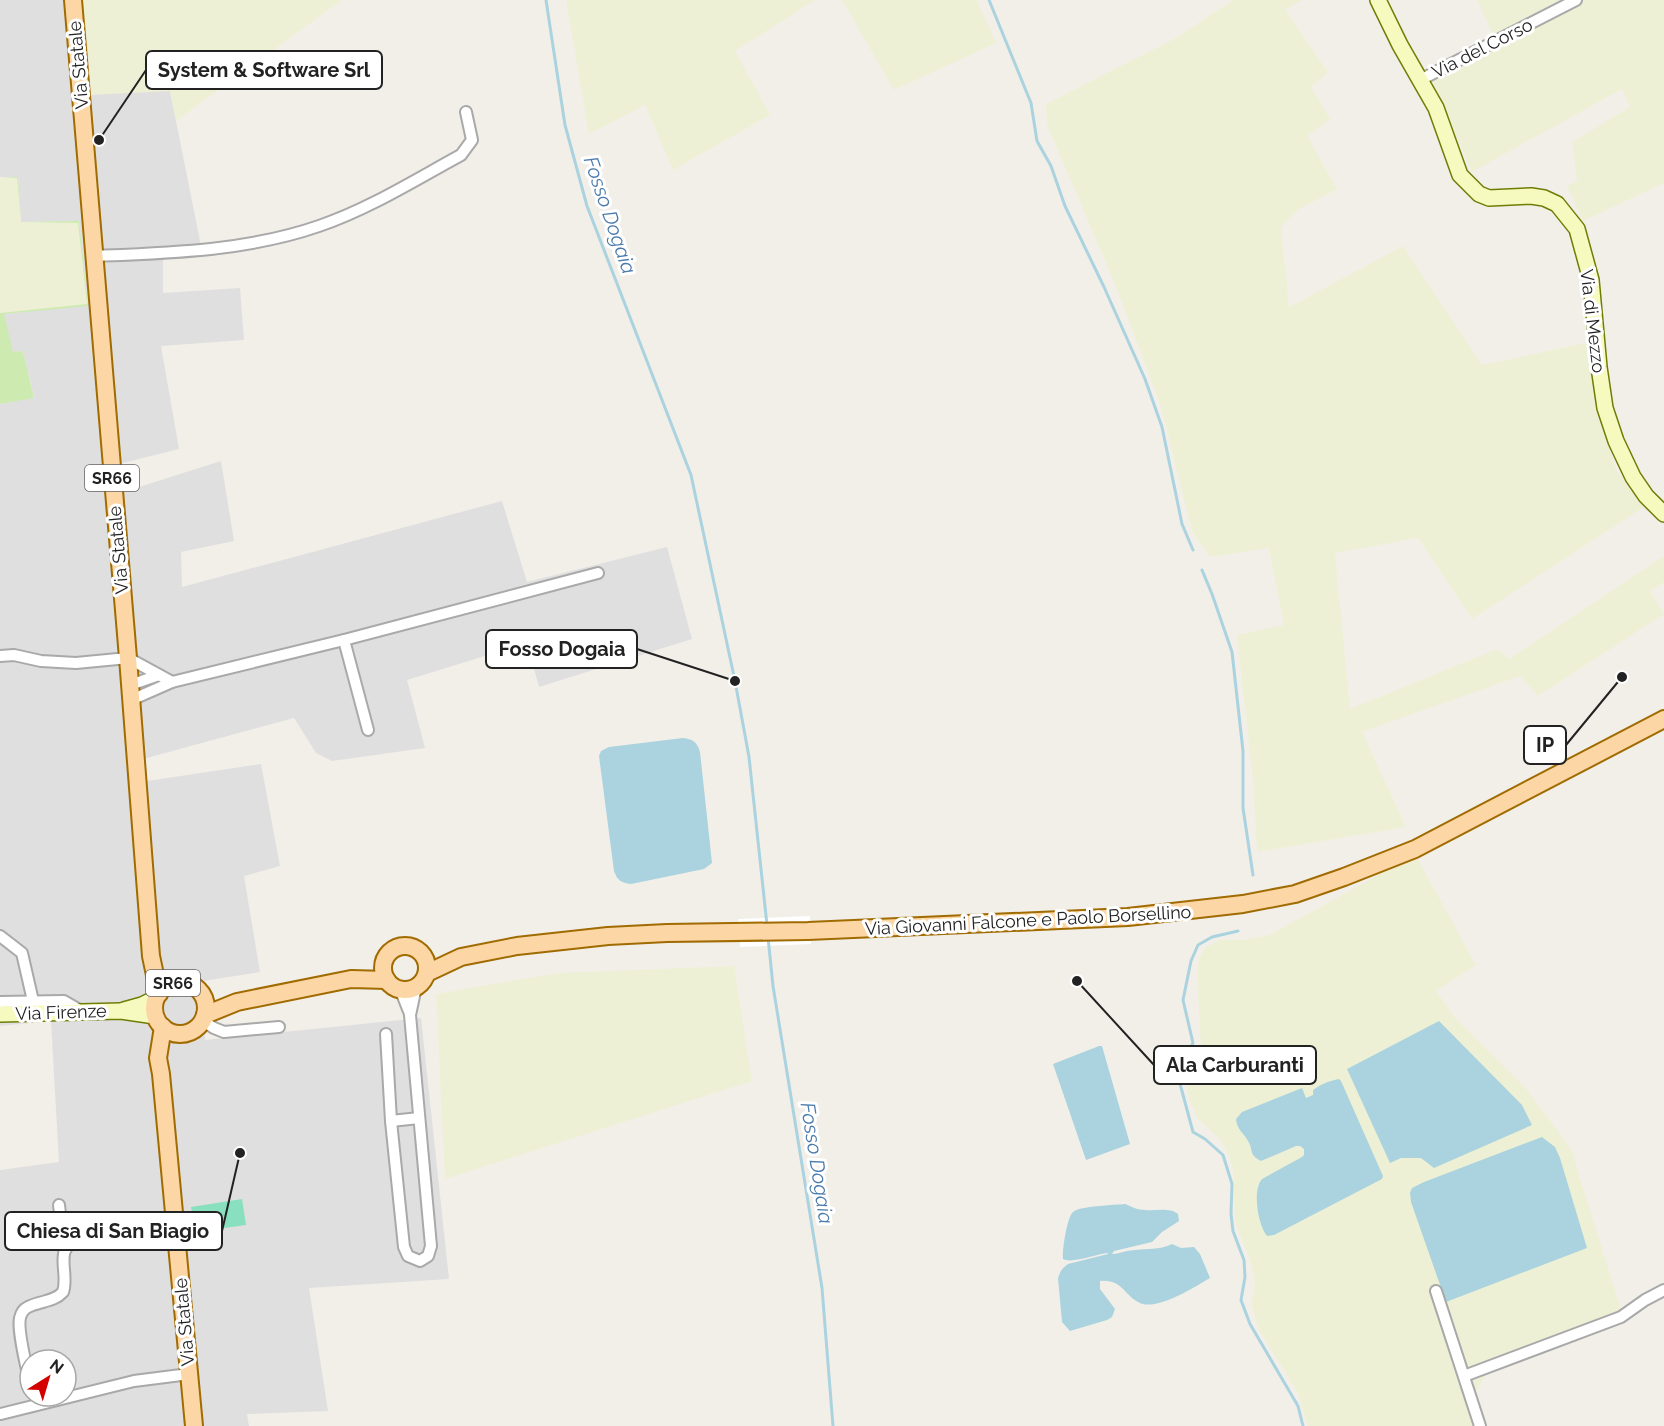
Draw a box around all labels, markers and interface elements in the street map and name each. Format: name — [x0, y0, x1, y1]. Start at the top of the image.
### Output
street label: Via del Corso — [1428, 14, 1536, 82]
street label: Via Statale — [64, 20, 92, 110]
callout: System & Software Srl — [146, 51, 382, 89]
text: System & Software Srl — [158, 58, 371, 82]
water label: Fosso Dogaia — [579, 153, 641, 277]
street label: Via di Mezzo — [1576, 268, 1610, 374]
road number: SR66 — [85, 465, 139, 491]
street label: Via Statale — [104, 505, 132, 595]
callout: Fosso Dogaia — [486, 630, 637, 668]
text: Fosso Dogaia — [499, 637, 625, 661]
callout: IP — [1524, 726, 1566, 764]
text: IP — [1536, 733, 1555, 757]
street label: Via Giovanni Falcone e Paolo Borsellino — [864, 901, 1192, 939]
road number: SR66 — [146, 970, 200, 996]
street label: Via Firenze — [15, 1000, 107, 1024]
callout: Ala Carburanti — [1154, 1046, 1316, 1084]
text: Ala Carburanti — [1166, 1053, 1304, 1077]
water label: Fosso Dogaia — [796, 1101, 838, 1226]
callout: Chiesa di San Biagio — [5, 1212, 222, 1250]
text: Chiesa di San Biagio — [17, 1219, 209, 1243]
street label: Via Statale — [170, 1277, 198, 1367]
north arrow — [18, 1348, 78, 1408]
text: N — [46, 1355, 67, 1378]

